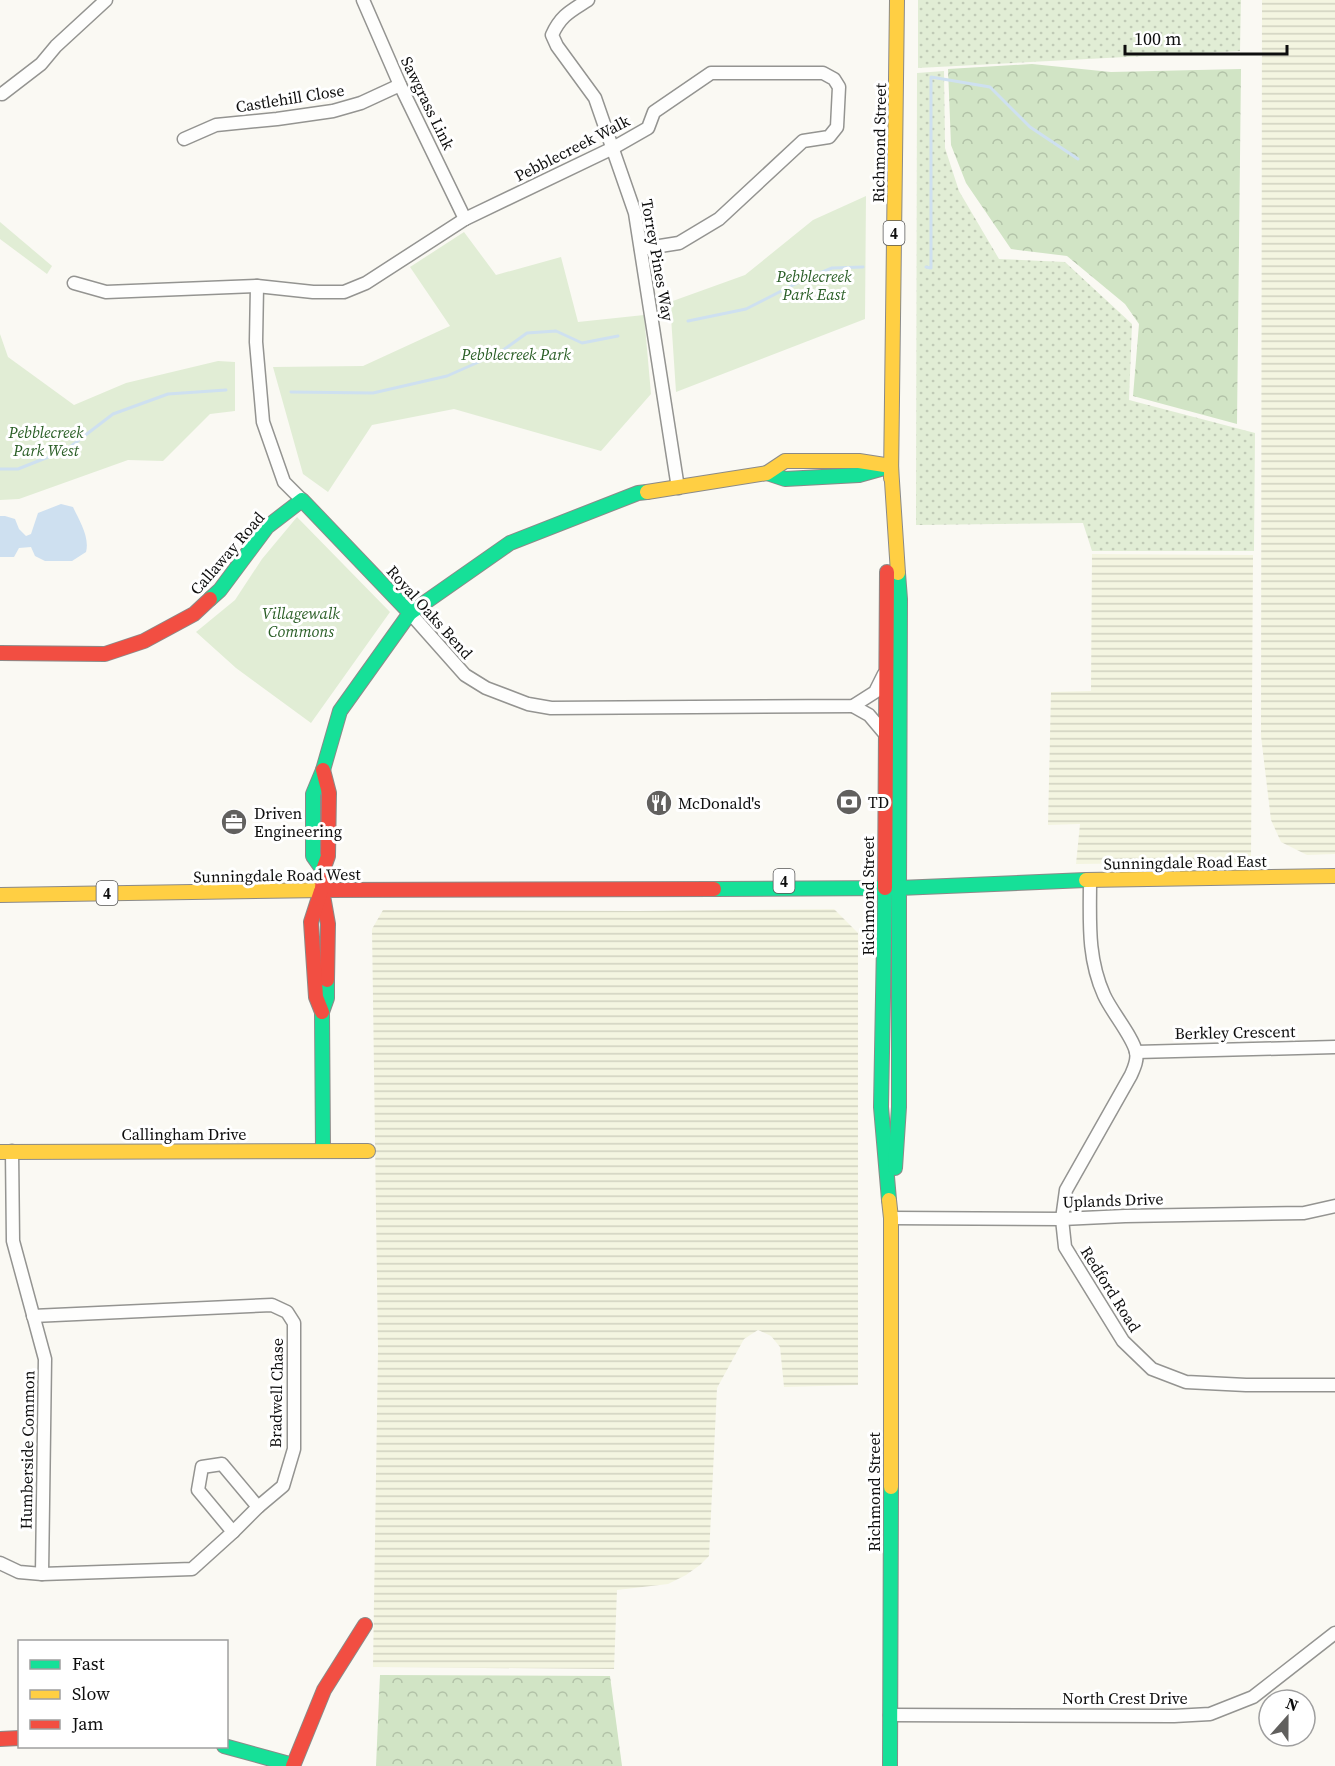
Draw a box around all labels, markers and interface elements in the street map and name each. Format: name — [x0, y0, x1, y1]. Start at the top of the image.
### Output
scale bar — [1125, 18, 1287, 56]
text: 100 m — [1134, 26, 1181, 51]
street label: Sawgrass Link — [396, 53, 460, 154]
street label: Castlehill Close — [234, 79, 346, 117]
street label: Richmond Street — [867, 82, 891, 203]
street label: Pebblecreek Walk — [511, 109, 634, 187]
street label: Torrey Pines Way — [636, 197, 680, 323]
road number: 4 — [884, 221, 904, 245]
park label: Pebblecreek Park East — [775, 265, 852, 305]
park label: Pebblecreek Park — [460, 343, 571, 365]
park label: Pebblecreek Park West — [7, 421, 84, 461]
street label: Callaway Road — [185, 507, 269, 599]
street label: Royal Oaks Bend — [382, 560, 478, 664]
park label: Villagewalk Commons — [262, 602, 340, 642]
bank icon: TD — [834, 787, 864, 817]
restaurant icon: McDonald's — [644, 788, 674, 818]
place label: TD — [868, 791, 889, 813]
place label: McDonald's — [678, 792, 761, 814]
place label: Driven Engineering — [254, 802, 342, 842]
office icon: Driven Engineering — [219, 807, 249, 837]
street label: Richmond Street — [857, 835, 879, 956]
street label: Sunningdale Road East — [1103, 850, 1267, 874]
street label: Sunningdale Road West — [193, 863, 362, 887]
road number: 4 — [774, 869, 794, 893]
road number: 4 — [96, 881, 118, 905]
street label: Berkley Crescent — [1174, 1020, 1296, 1044]
street label: Callingham Drive — [122, 1123, 246, 1145]
street label: Uplands Drive — [1062, 1187, 1164, 1213]
street label: Redford Road — [1076, 1242, 1146, 1336]
street label: Bradwell Chase — [264, 1338, 288, 1448]
street label: Humberside Common — [15, 1370, 39, 1530]
street label: Richmond Street — [863, 1431, 885, 1552]
legend — [18, 1640, 228, 1748]
text: Fast — [72, 1651, 105, 1676]
text: Slow — [72, 1681, 110, 1706]
street label: North Crest Drive — [1062, 1687, 1188, 1709]
north arrow — [1257, 1688, 1317, 1748]
text: N — [1283, 1692, 1302, 1716]
text: Jam — [71, 1711, 104, 1736]

